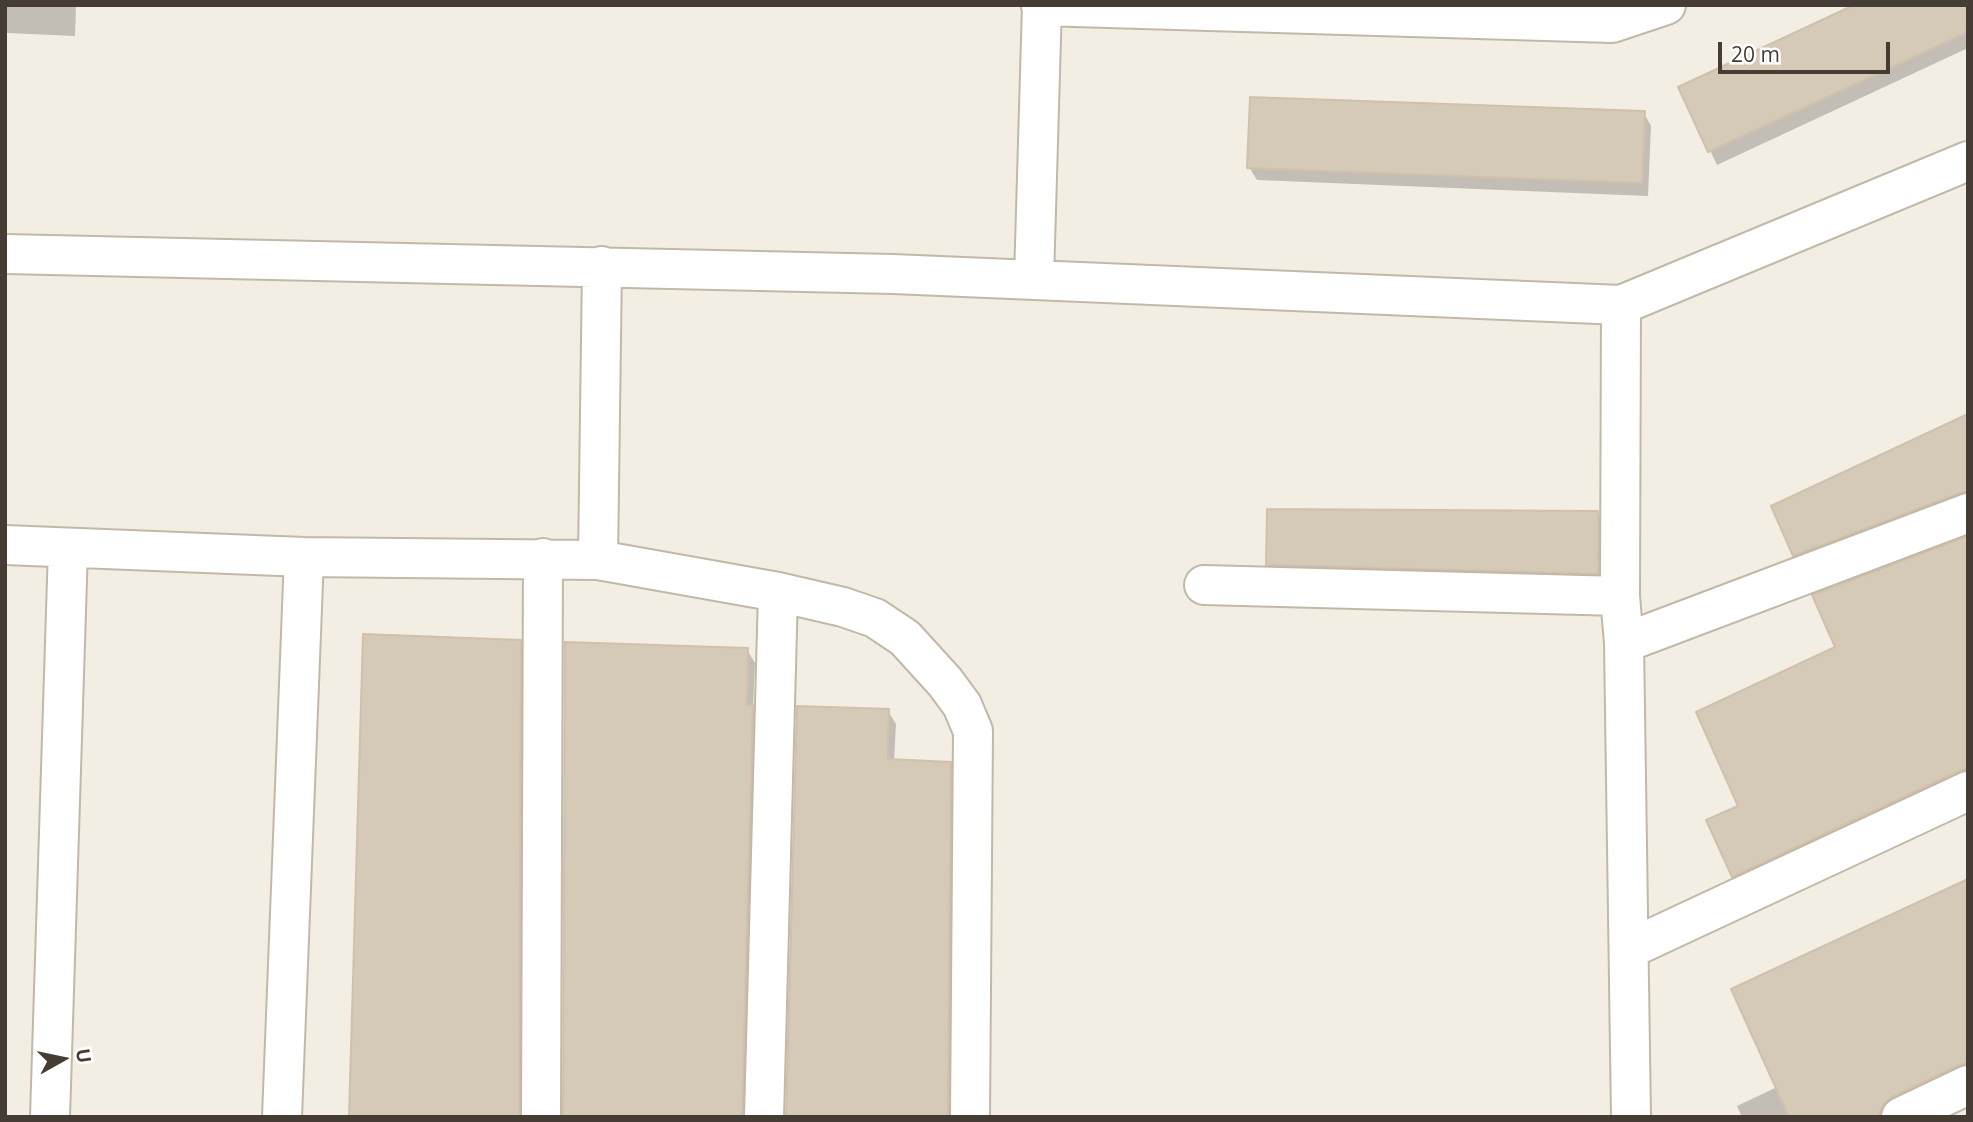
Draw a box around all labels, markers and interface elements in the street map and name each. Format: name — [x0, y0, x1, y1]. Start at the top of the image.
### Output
scale bar — [1721, 28, 1892, 72]
text: 20 m — [1731, 40, 1780, 68]
north arrow — [28, 1024, 98, 1094]
text: U — [70, 1047, 98, 1065]

